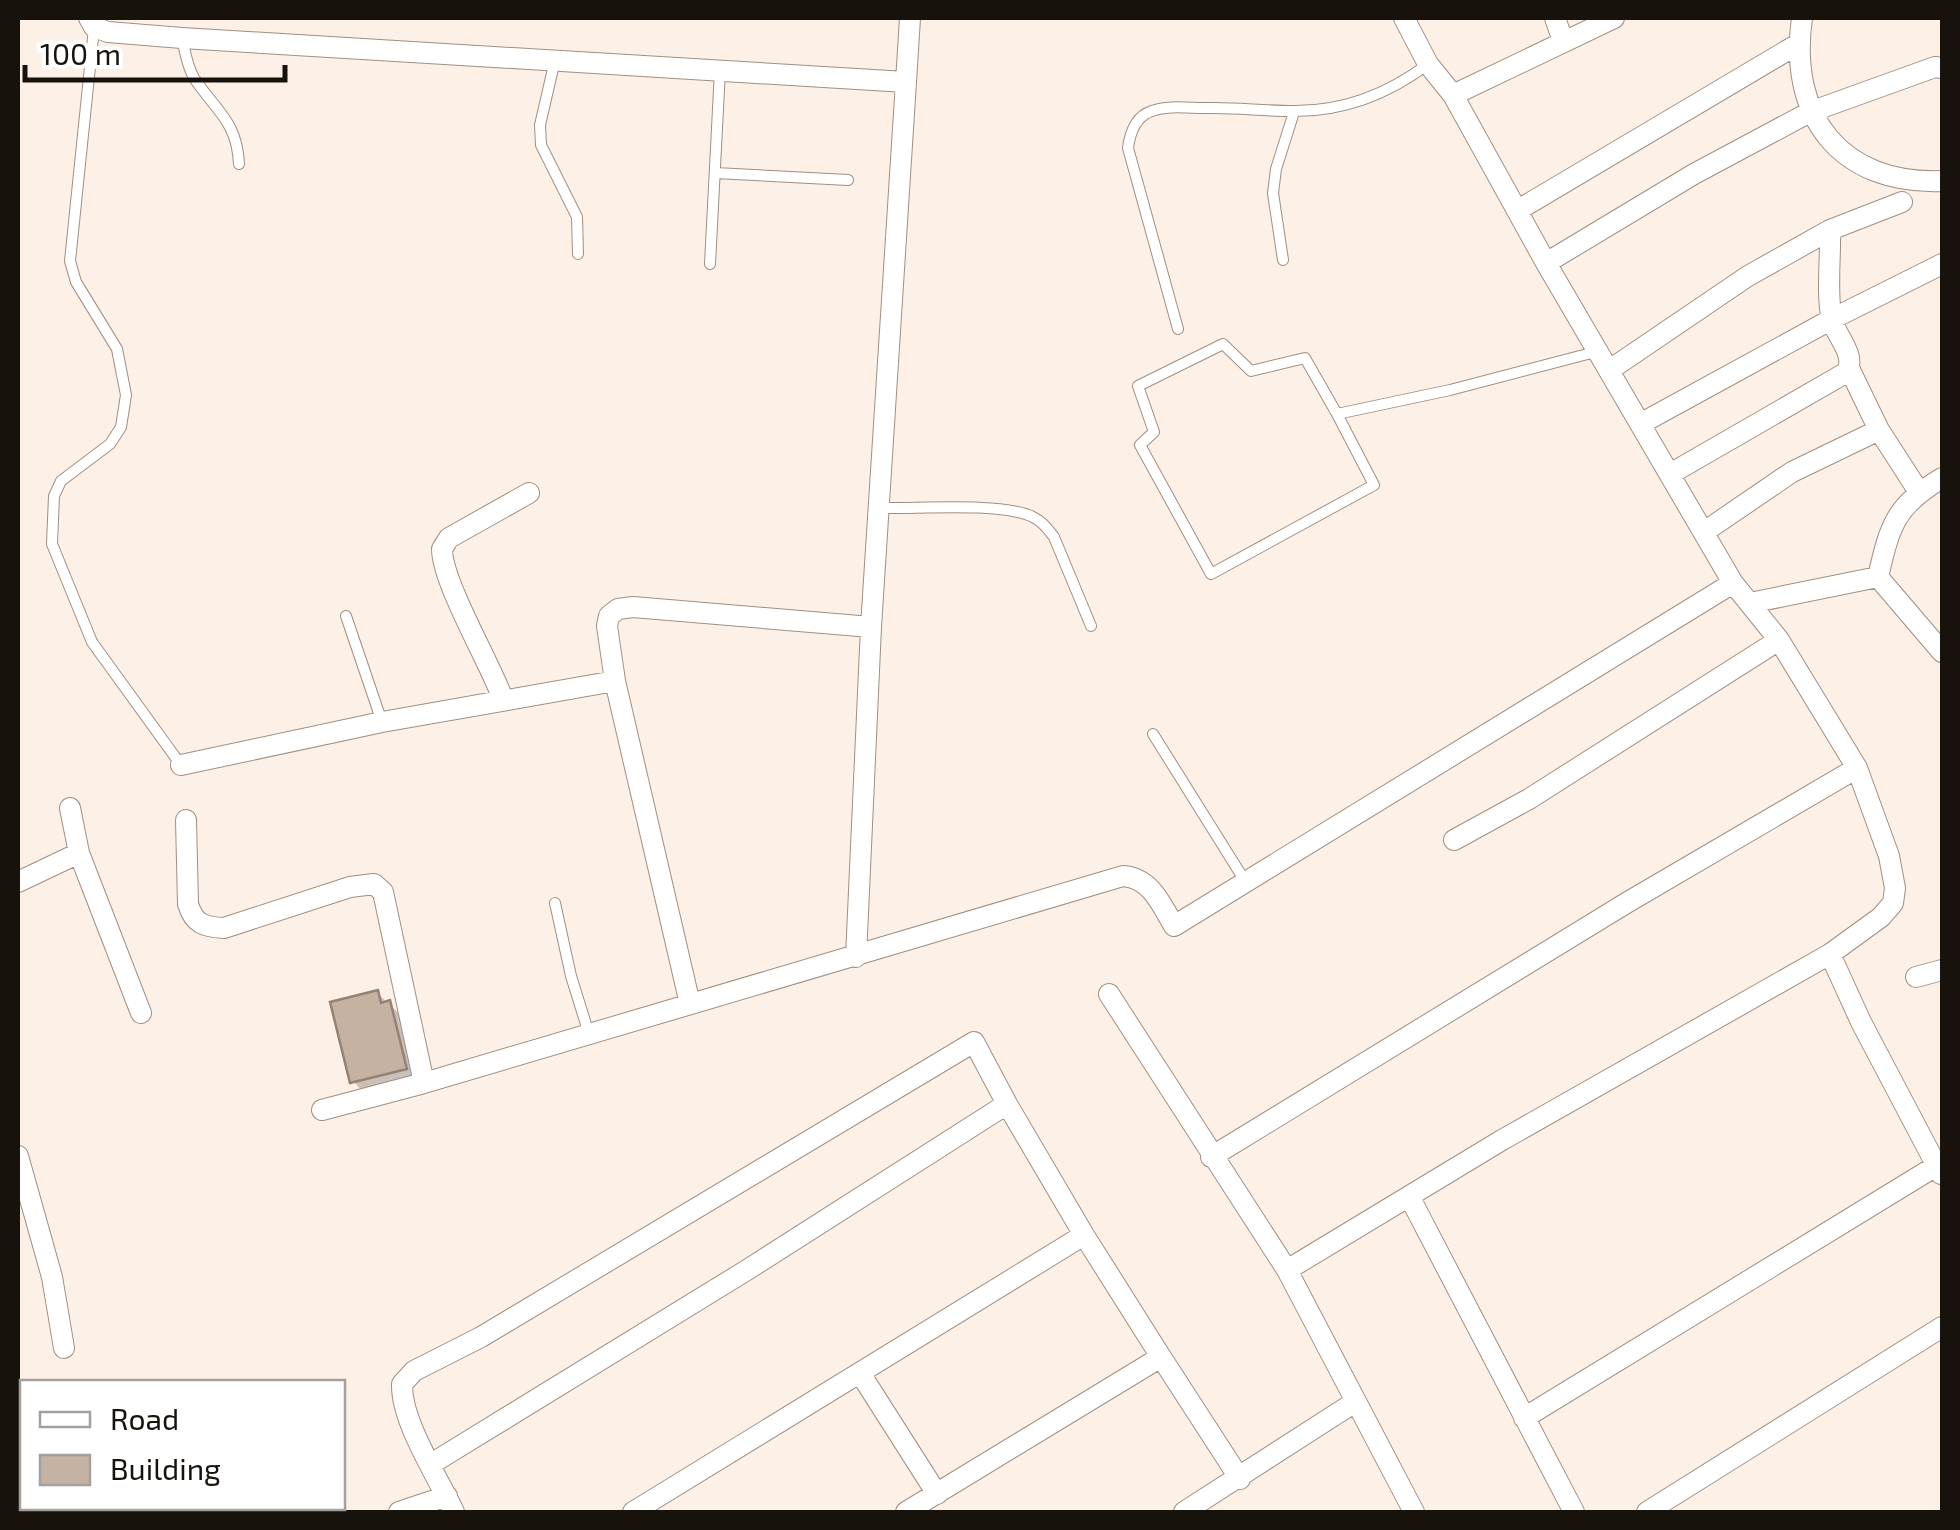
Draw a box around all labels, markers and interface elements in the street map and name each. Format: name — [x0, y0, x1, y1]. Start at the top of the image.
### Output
scale bar — [25, 20, 285, 82]
text: 100 m — [40, 35, 121, 71]
legend — [20, 1380, 345, 1510]
text: Road — [110, 1400, 179, 1436]
text: Building — [110, 1450, 221, 1486]

